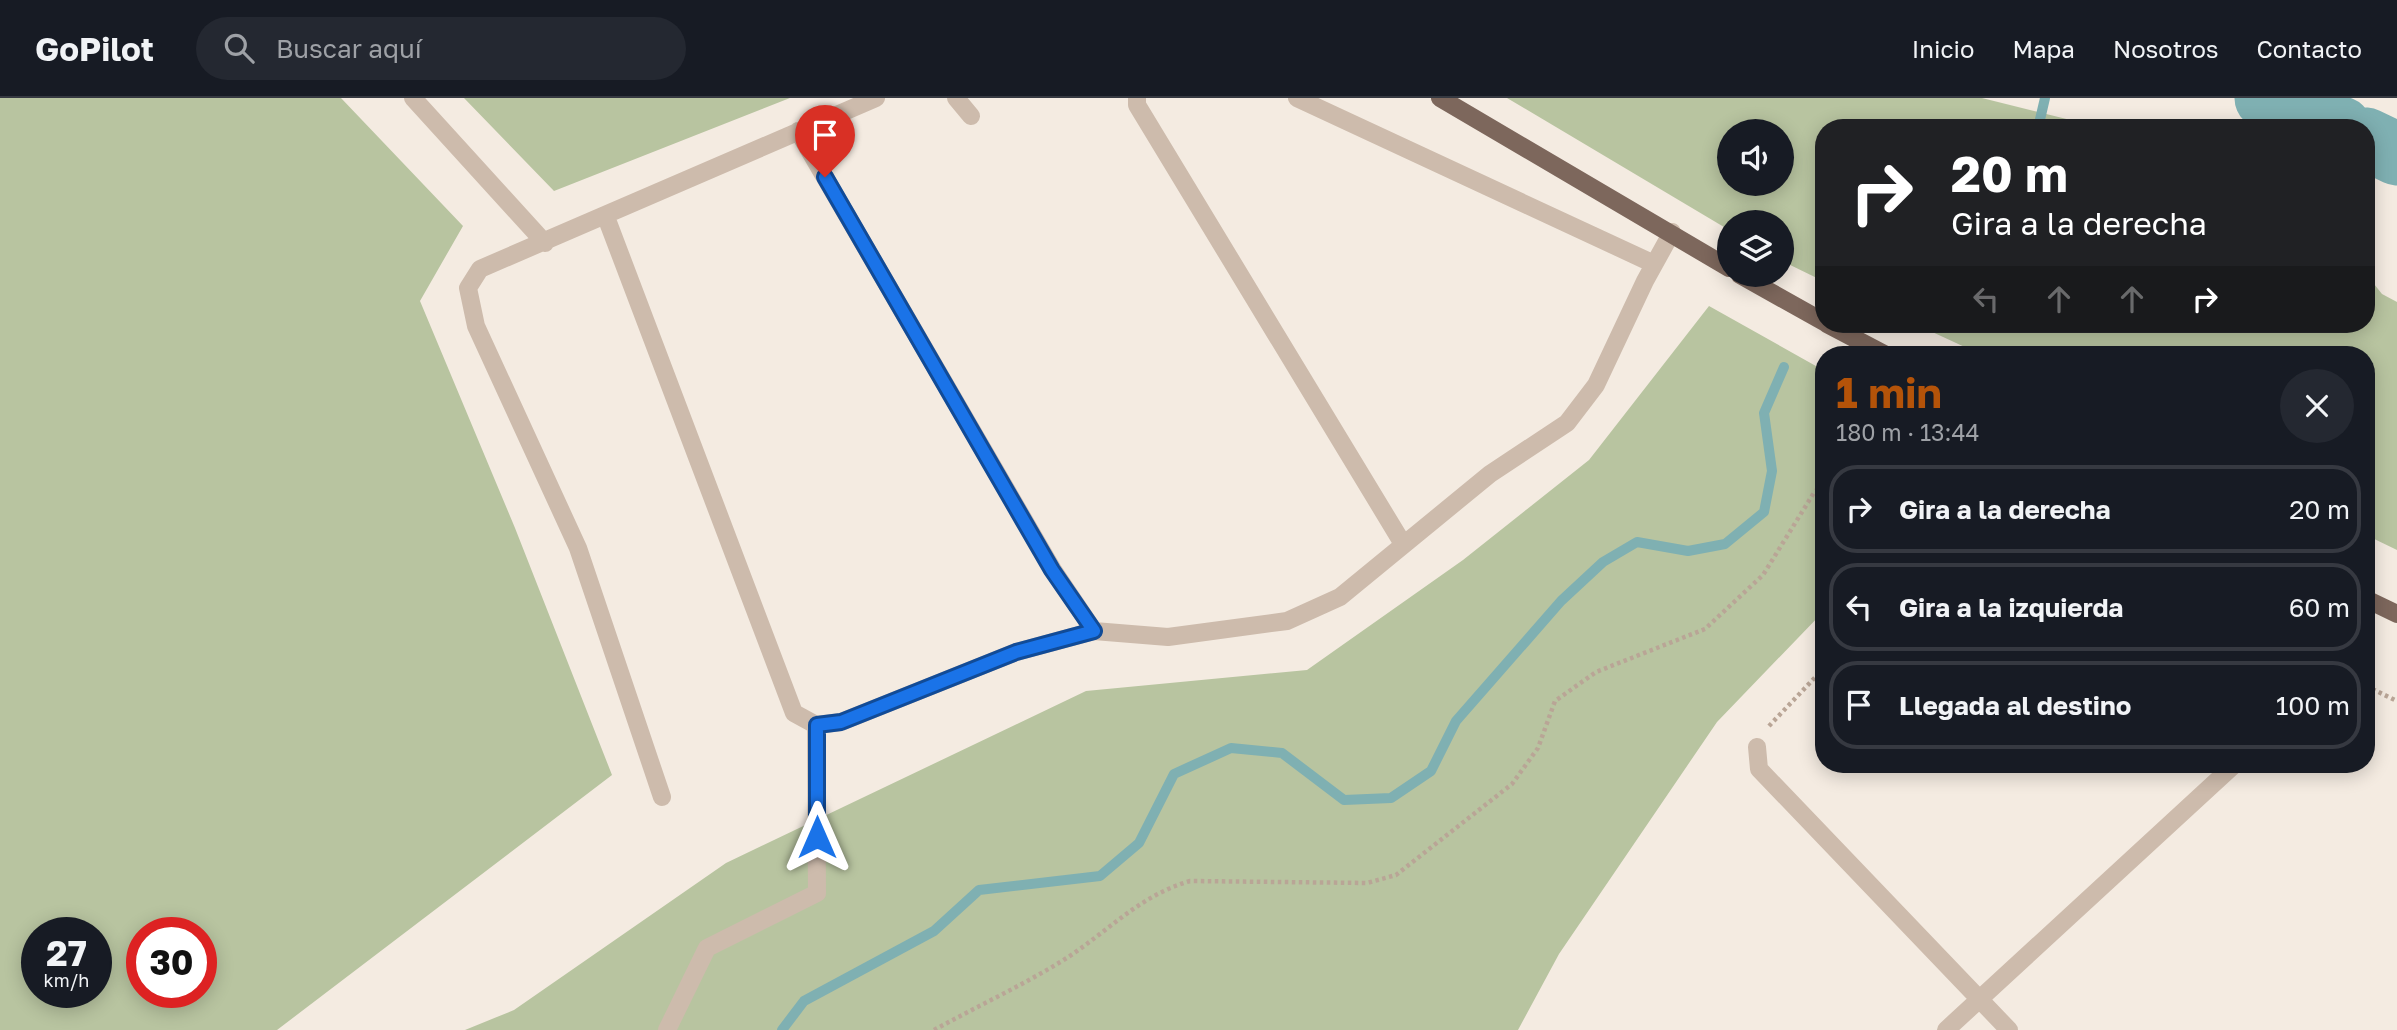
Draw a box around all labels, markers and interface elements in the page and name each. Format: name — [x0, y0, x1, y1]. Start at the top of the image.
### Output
search box — [196, 17, 686, 80]
text: GoPilot — [35, 29, 154, 68]
icon: search — [220, 29, 258, 67]
text: Buscar aquí — [276, 33, 422, 64]
text: Inicio — [1912, 34, 1974, 63]
text: Mapa — [2012, 34, 2075, 63]
text: Nosotros — [2113, 34, 2219, 63]
text: Contacto — [2257, 34, 2362, 63]
pin — [795, 105, 855, 177]
icon: arrive — [806, 116, 844, 154]
map controls — [1717, 119, 1794, 287]
button: sound — [1717, 119, 1794, 196]
text: 20 m — [1951, 144, 2068, 203]
icon: right — [1836, 147, 1927, 238]
text: Gira a la derecha — [1951, 204, 2207, 242]
button: layers — [1717, 210, 1794, 287]
icon: left — [1967, 280, 2005, 318]
icon: ahead — [2040, 280, 2078, 318]
icon: ahead — [2113, 280, 2151, 318]
icon: right — [2186, 280, 2224, 318]
text: 1 min — [1836, 367, 1942, 417]
button: close — [2280, 369, 2354, 443]
text: 180 m · 13:44 — [1836, 418, 1980, 446]
icon: right — [1840, 490, 1878, 528]
text: Gira a la derecha — [1899, 494, 2111, 525]
text: 20 m — [2289, 494, 2350, 525]
icon: left — [1840, 588, 1878, 626]
text: Gira a la izquierda — [1899, 592, 2123, 623]
text: 60 m — [2289, 592, 2350, 623]
icon: arrive — [1840, 686, 1878, 724]
text: Llegada al destino — [1899, 690, 2131, 721]
text: 100 m — [2276, 690, 2350, 721]
position arrow — [780, 800, 854, 874]
speed limit sign: 30 — [126, 917, 217, 1008]
text: 27 — [46, 932, 87, 974]
text: km/h — [44, 969, 89, 991]

